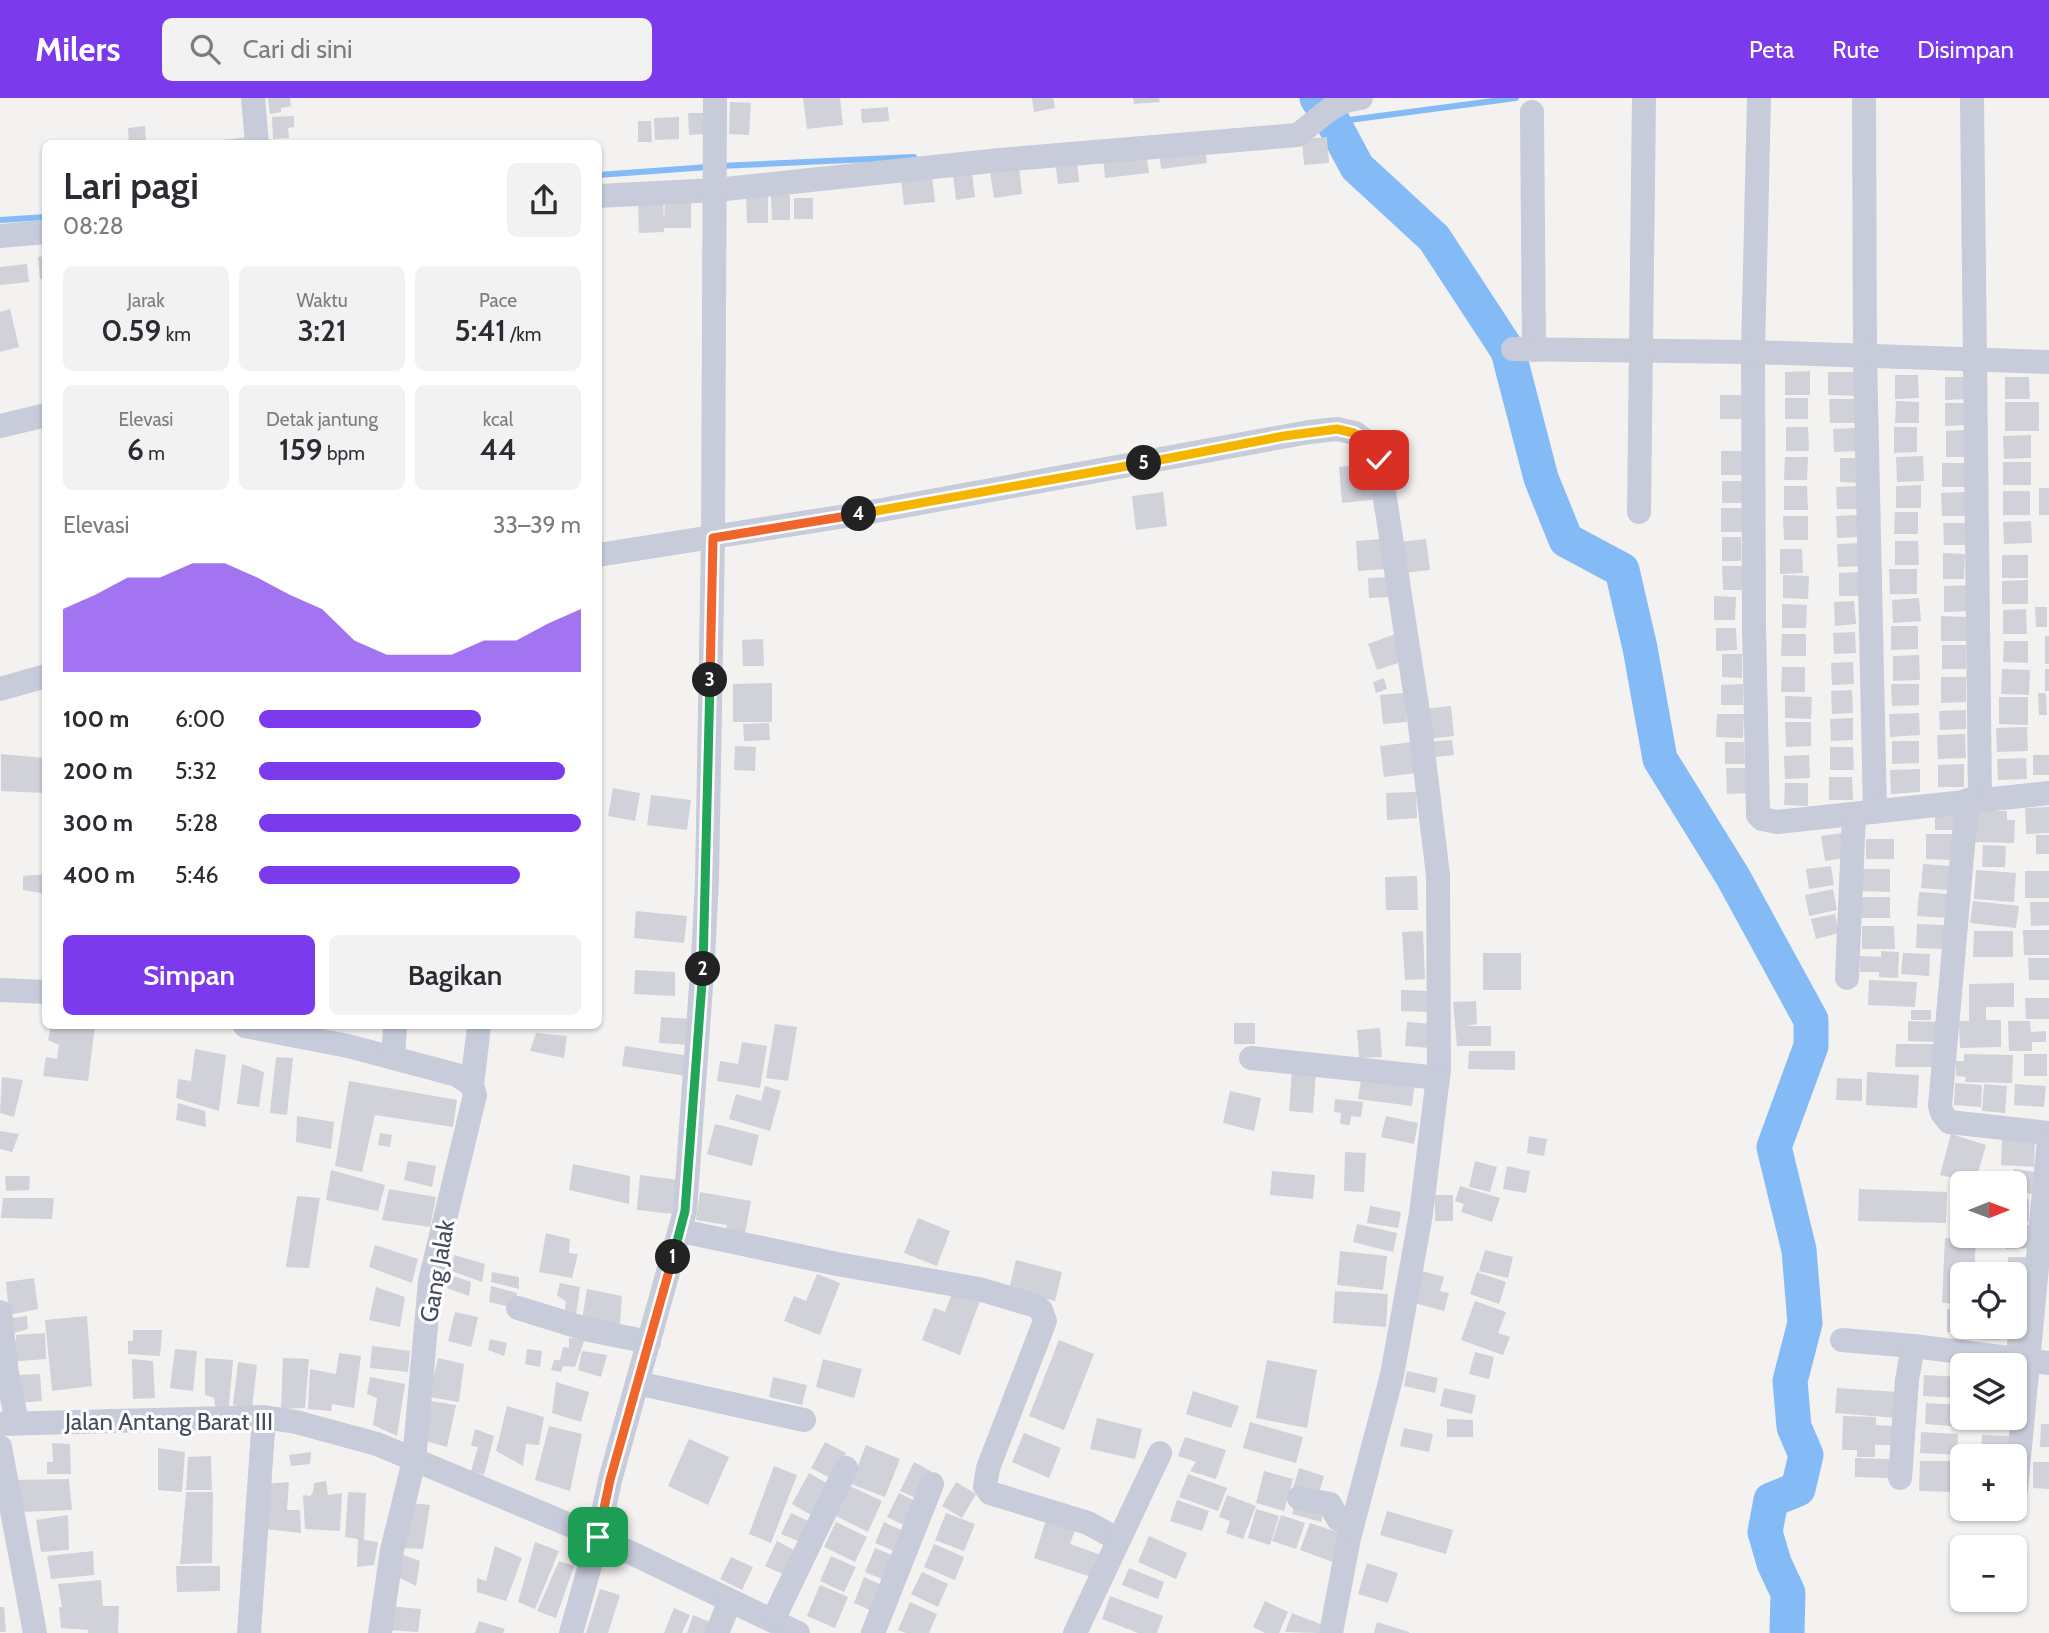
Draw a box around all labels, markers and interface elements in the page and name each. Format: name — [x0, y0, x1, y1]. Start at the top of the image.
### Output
search box — [162, 18, 652, 81]
text: Milers — [35, 29, 120, 69]
icon: search — [186, 30, 224, 68]
text: Cari di sini — [242, 33, 353, 65]
text: Peta — [1749, 35, 1794, 64]
text: Rute — [1832, 35, 1879, 64]
text: Disimpan — [1917, 35, 2014, 64]
text: Lari pagi — [63, 162, 199, 209]
button: share — [507, 163, 581, 237]
text: 08:28 — [63, 212, 124, 240]
text: Jarak — [127, 289, 165, 312]
text: Waktu — [296, 289, 348, 312]
text: Pace — [479, 289, 517, 312]
text: 0.59 — [101, 312, 161, 349]
text: 3:21 — [297, 312, 347, 349]
text: 5:41 — [455, 312, 506, 349]
text: km — [161, 323, 191, 346]
text: /km — [506, 323, 541, 346]
text: Elevasi — [119, 408, 173, 431]
text: Detak jantung — [266, 408, 378, 431]
text: kcal — [483, 408, 513, 431]
pin — [1349, 430, 1409, 490]
text: 6 — [127, 431, 144, 468]
text: 159 — [279, 431, 323, 468]
text: 44 — [480, 431, 516, 468]
icon: check — [1360, 441, 1398, 479]
text: m — [144, 442, 165, 465]
text: bpm — [323, 442, 365, 465]
pin: 5 — [1126, 446, 1162, 480]
text: 5 — [1138, 451, 1149, 474]
pin: 4 — [842, 496, 876, 532]
text: 4 — [853, 502, 864, 525]
text: Elevasi — [63, 511, 129, 539]
text: 33–39 m — [493, 511, 581, 539]
pin: 3 — [692, 662, 728, 698]
text: 3 — [704, 668, 715, 691]
text: 100 m — [63, 705, 129, 733]
text: 6:00 — [175, 705, 225, 733]
text: 200 m — [63, 757, 133, 785]
text: 5:32 — [175, 757, 217, 785]
text: 300 m — [63, 809, 133, 837]
text: 5:28 — [175, 809, 218, 837]
text: 400 m — [63, 861, 135, 889]
text: 5:46 — [175, 861, 219, 889]
button: Simpan — [63, 935, 315, 1015]
button: Bagikan — [329, 935, 581, 1015]
pin: 2 — [686, 952, 720, 986]
text: 2 — [697, 957, 708, 980]
north arrow — [1950, 1171, 2026, 1248]
map controls — [1950, 1171, 2027, 1612]
street label: Gang Jalak — [414, 1217, 460, 1325]
pin: 1 — [656, 1240, 690, 1274]
text: 1 — [669, 1245, 676, 1268]
button: locate — [1950, 1262, 2027, 1339]
button: layers — [1950, 1353, 2027, 1430]
street label: Jalan Antang Barat III — [64, 1407, 273, 1436]
button: + — [1950, 1444, 2027, 1521]
pin — [568, 1507, 628, 1567]
icon: arrive — [579, 1518, 617, 1556]
button: − — [1950, 1535, 2027, 1612]

